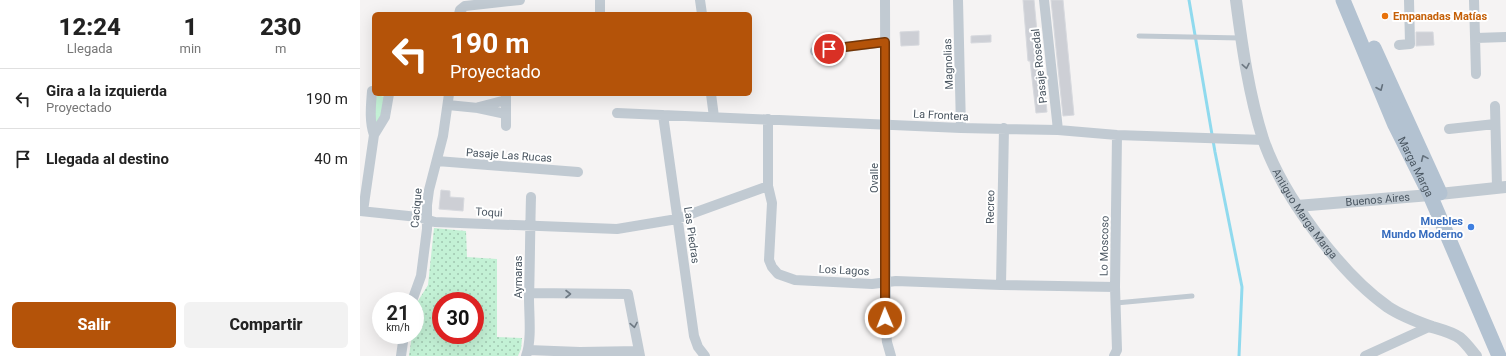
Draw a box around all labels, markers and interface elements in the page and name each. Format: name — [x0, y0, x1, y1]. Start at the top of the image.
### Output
place label: Empanadas Matías — [1393, 10, 1487, 23]
marker: Empanadas Matías — [1380, 11, 1390, 21]
text: 12:24 — [59, 13, 121, 41]
text: 1 — [183, 13, 197, 41]
text: 230 — [260, 13, 301, 41]
text: 190 m — [450, 27, 529, 60]
icon: left — [384, 28, 436, 80]
street label: Pasaje Rosedal — [1029, 28, 1050, 104]
pin — [812, 32, 846, 66]
icon: arrive — [818, 38, 840, 60]
street label: Magnolias — [941, 38, 956, 90]
text: Llegada — [67, 41, 113, 56]
text: min — [180, 41, 201, 56]
text: m — [275, 41, 286, 56]
text: Proyectado — [450, 61, 541, 82]
one-way arrow — [1241, 63, 1250, 69]
text: Gira a la izquierda — [46, 82, 167, 100]
one-way arrow — [1375, 84, 1383, 91]
icon: left — [12, 88, 34, 110]
text: 190 m — [306, 90, 348, 108]
text: Proyectado — [46, 100, 112, 115]
street label: La Frontera — [913, 108, 969, 123]
street label: Marga Marga — [1395, 135, 1436, 199]
street label: Pasaje Las Rucas — [465, 146, 553, 165]
icon: arrive — [12, 148, 34, 170]
text: Llegada al destino — [46, 150, 169, 168]
text: 40 m — [314, 150, 348, 168]
one-way arrow — [1421, 154, 1429, 162]
street label: Ovalle — [868, 163, 881, 193]
street label: Antiguo Marga Marga — [1270, 166, 1340, 262]
street label: Cacique — [408, 188, 425, 228]
street label: Recreo — [984, 190, 997, 224]
street label: Buenos Aires — [1345, 191, 1411, 209]
street label: Toqui — [475, 205, 503, 220]
street label: Las Piedras — [681, 206, 702, 265]
place label: Muebles Mundo Moderno — [1382, 215, 1463, 241]
street label: Lo Moscoso — [1097, 216, 1112, 276]
marker: Muebles Mundo Moderno — [1466, 222, 1476, 232]
street label: Aymaras — [512, 255, 525, 298]
street label: Los Lagos — [818, 263, 870, 278]
one-way arrow — [565, 290, 571, 298]
speed limit sign: 30 — [432, 292, 484, 344]
position arrow — [864, 297, 906, 339]
text: 21 — [387, 301, 409, 325]
button: Salir — [12, 302, 176, 348]
button: Compartir — [184, 302, 348, 348]
text: km/h — [386, 322, 410, 333]
one-way arrow — [629, 322, 638, 328]

